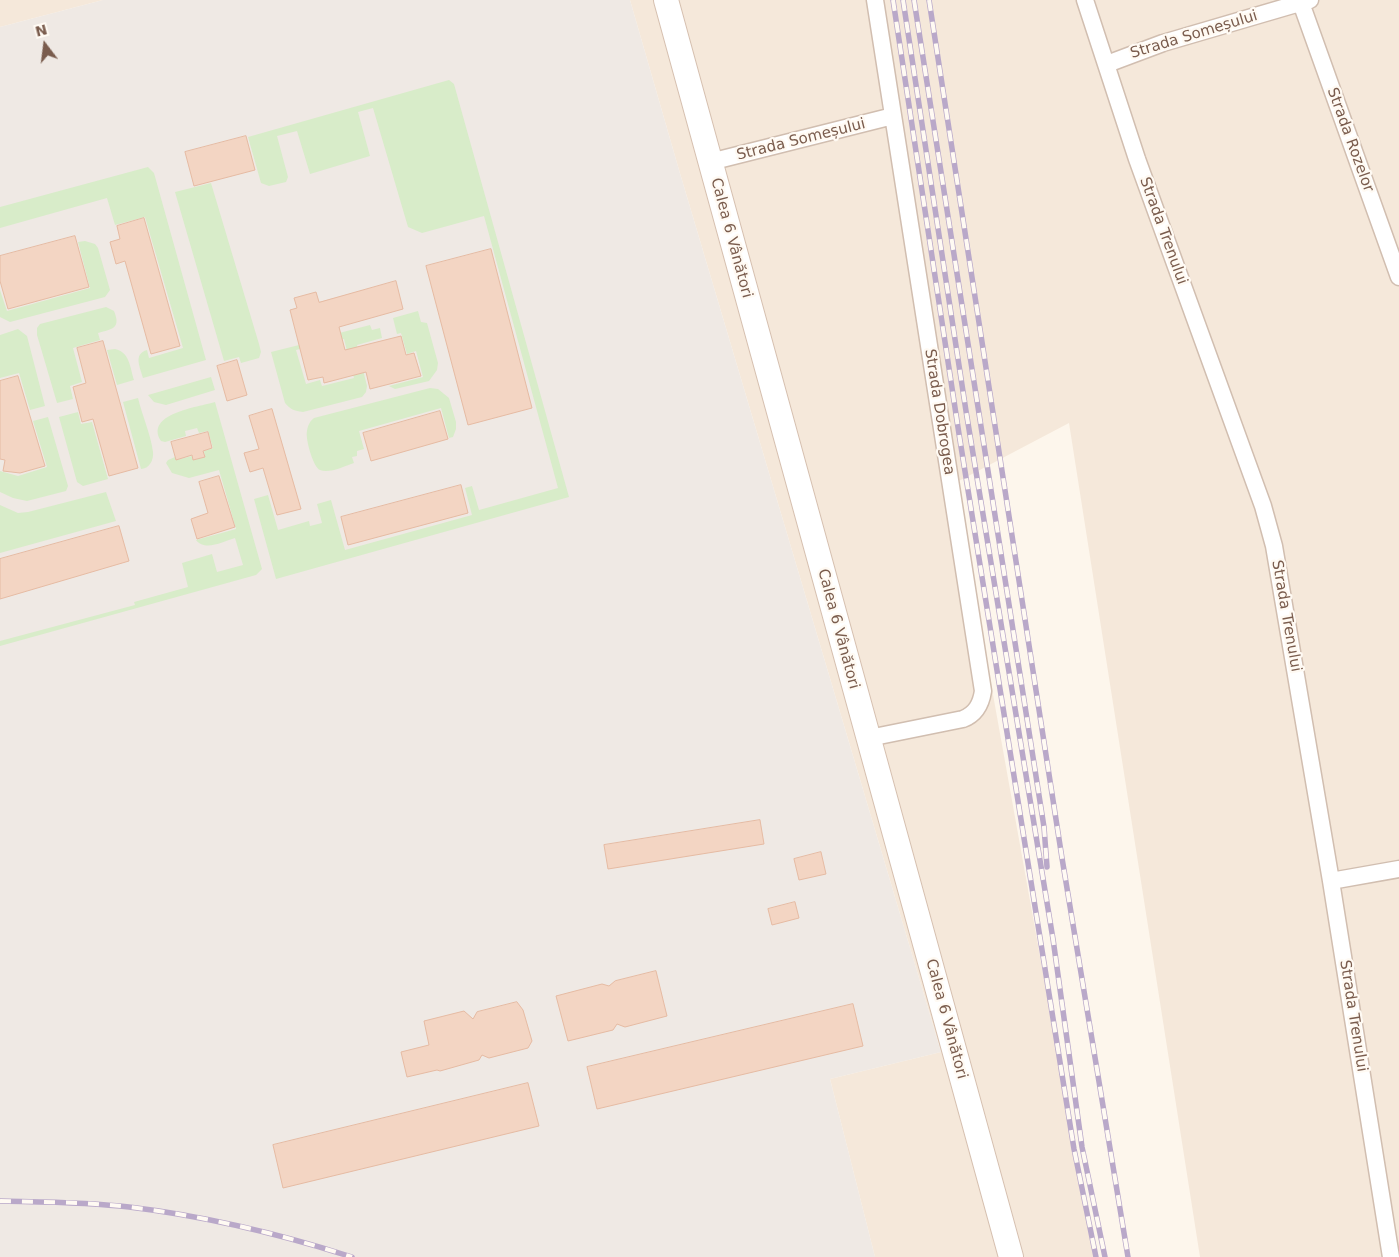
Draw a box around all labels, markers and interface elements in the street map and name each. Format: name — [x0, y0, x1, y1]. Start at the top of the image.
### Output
street label: Strada Someșului — [1128, 7, 1260, 63]
north arrow — [20, 20, 70, 70]
text: N — [33, 21, 49, 40]
street label: Strada Rozelor — [1323, 85, 1377, 195]
street label: Strada Someșului — [735, 115, 867, 165]
street label: Strada Trenului — [1135, 175, 1191, 287]
street label: Calea 6 Vânători — [706, 176, 756, 300]
street label: Strada Dobrogea — [920, 348, 958, 476]
street label: Strada Trenului — [1267, 559, 1305, 673]
street label: Calea 6 Vânători — [813, 567, 863, 691]
street label: Calea 6 Vânători — [921, 957, 971, 1081]
street label: Strada Trenului — [1335, 959, 1371, 1073]

